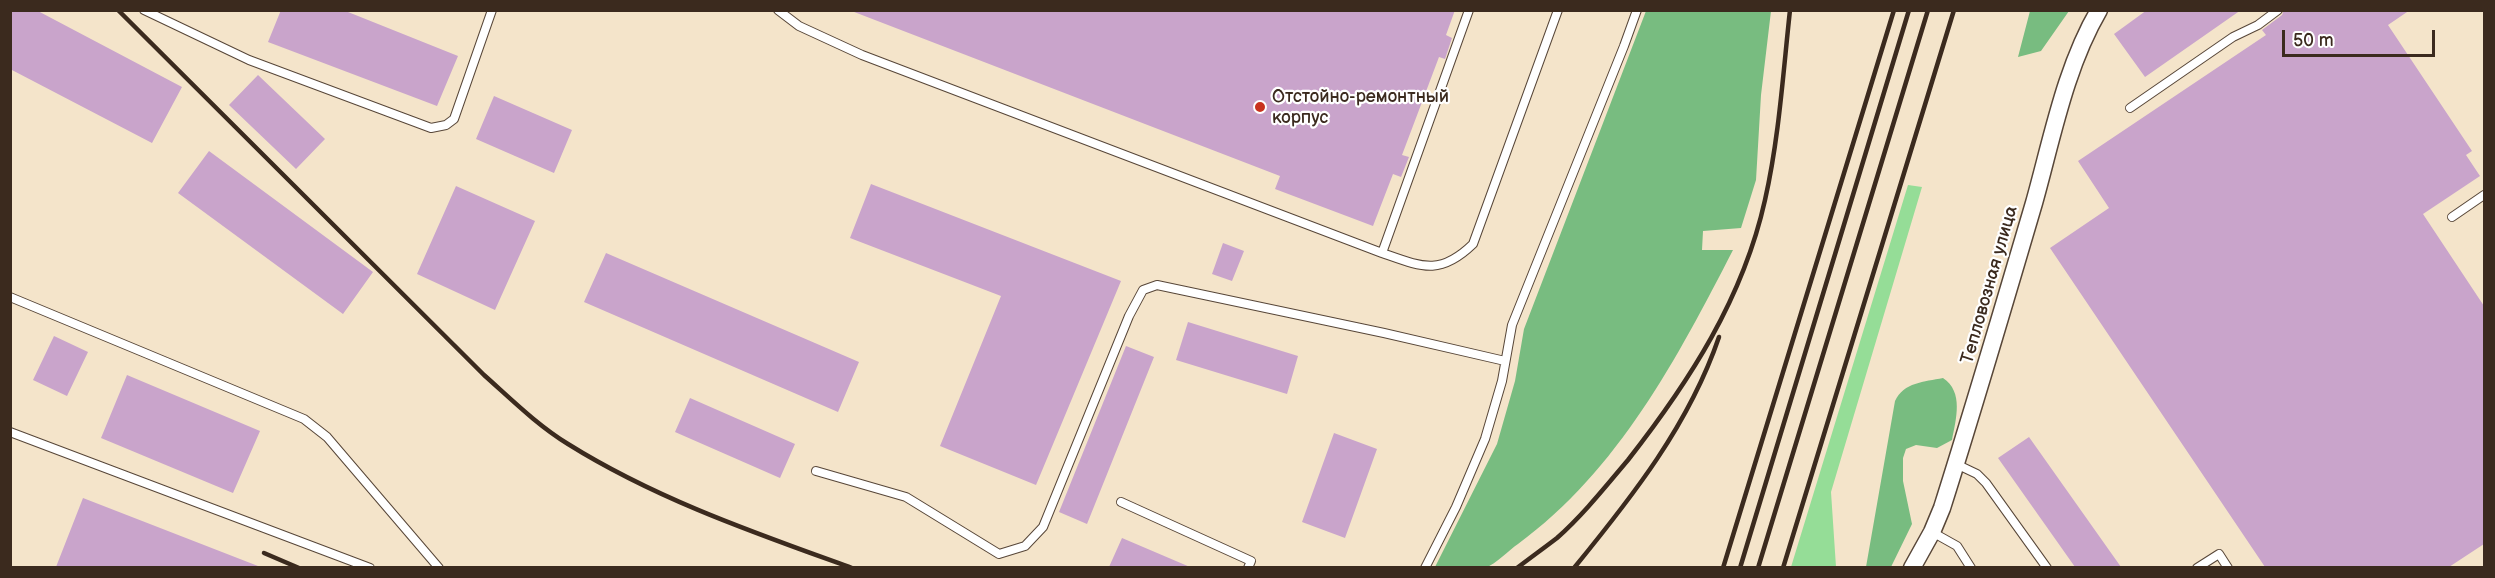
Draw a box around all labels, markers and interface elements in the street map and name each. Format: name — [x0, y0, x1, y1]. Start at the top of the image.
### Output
scale bar — [2285, 18, 2438, 56]
text: 50 m — [2293, 30, 2334, 51]
place label: Отстойно-ремонтный корпус — [1272, 86, 1449, 128]
marker: Отстойно-ремонтный корпус — [1253, 100, 1267, 114]
street label: Тепловозная улица — [1957, 204, 2023, 366]

